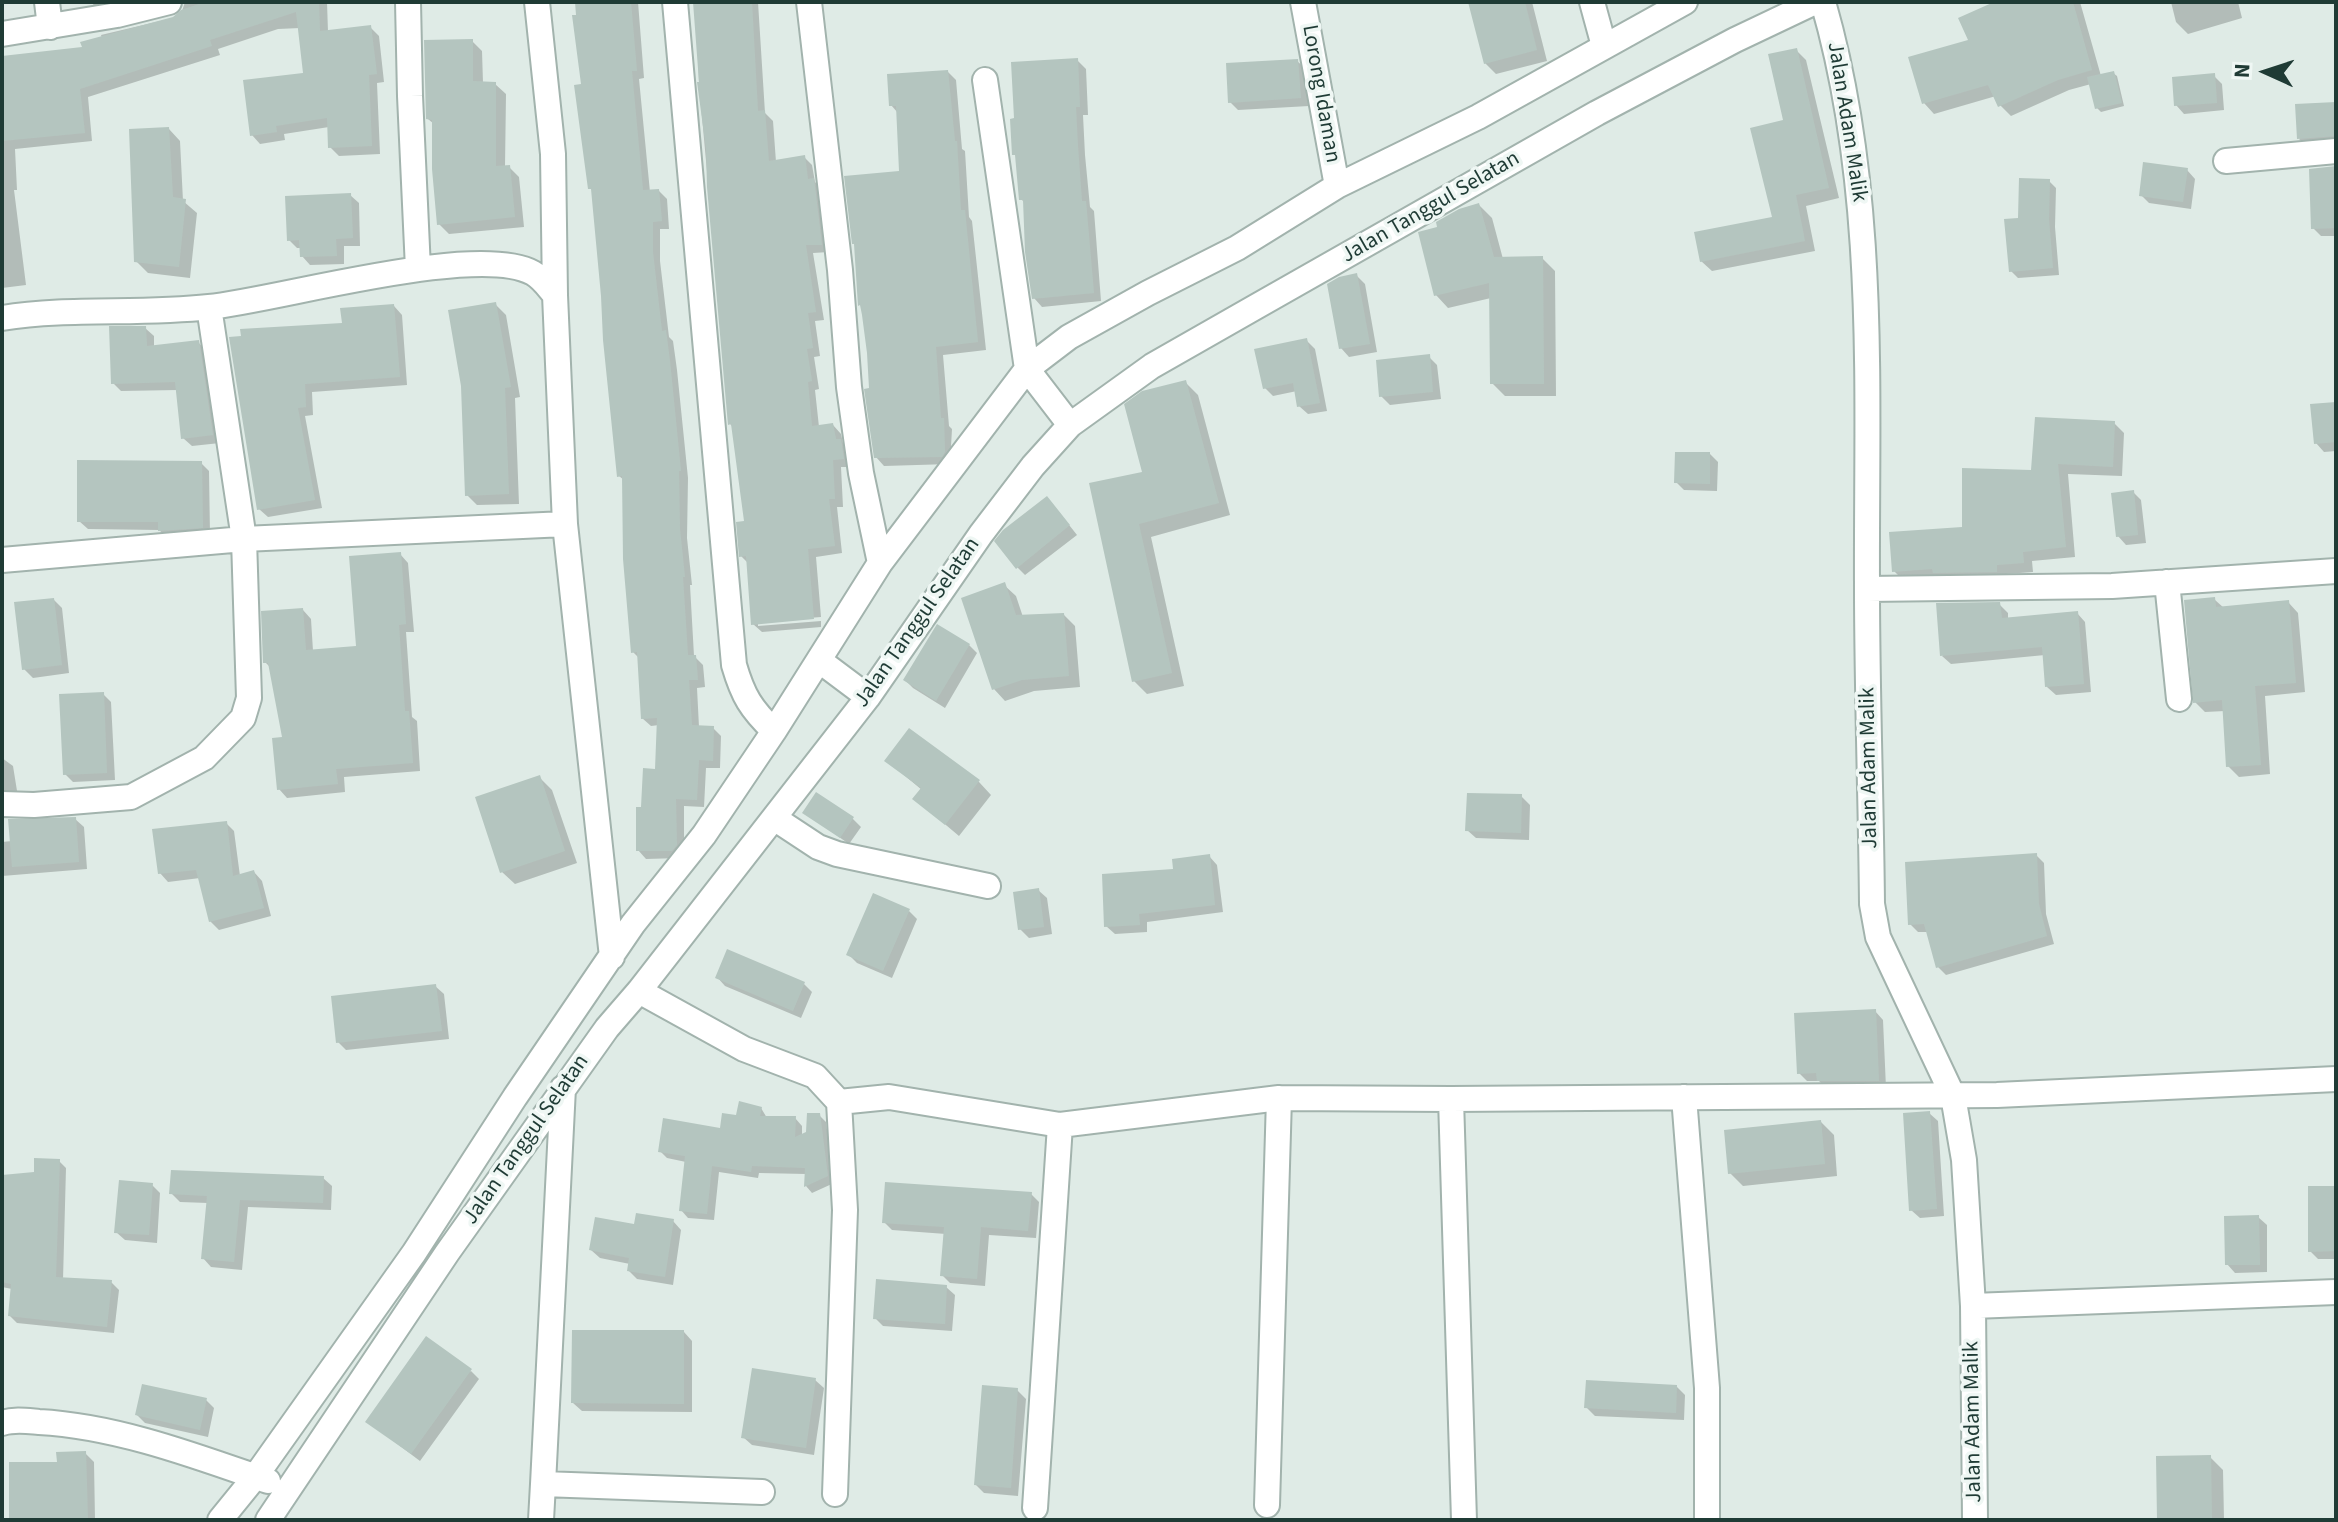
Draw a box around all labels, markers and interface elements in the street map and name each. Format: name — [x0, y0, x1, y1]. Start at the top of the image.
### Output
street label: Lorong Idaman — [1295, 23, 1345, 165]
north arrow — [2226, 32, 2306, 112]
street label: Jalan Adam Malik — [1820, 40, 1872, 204]
text: N — [2226, 63, 2258, 79]
street label: Jalan Tanggul Selatan — [1337, 146, 1525, 270]
street label: Jalan Tanggul Selatan — [849, 533, 987, 713]
street label: Jalan Adam Malik — [1855, 687, 1885, 849]
street label: Jalan Tanggul Selatan — [458, 1050, 596, 1230]
street label: Jalan Adam Malik — [1959, 1341, 1989, 1503]

